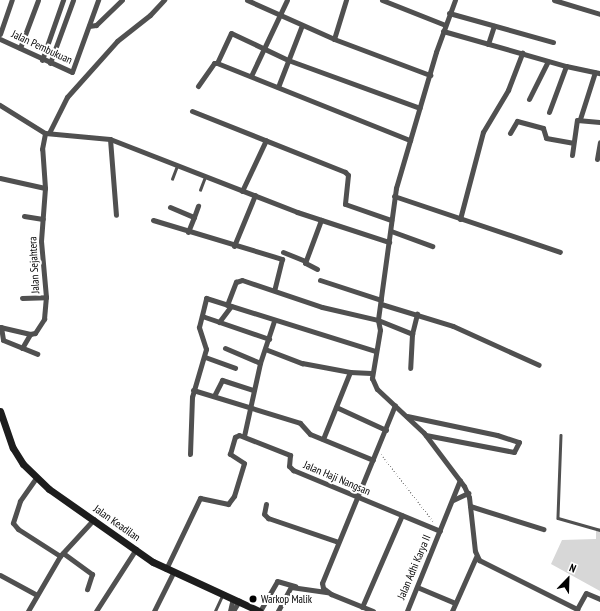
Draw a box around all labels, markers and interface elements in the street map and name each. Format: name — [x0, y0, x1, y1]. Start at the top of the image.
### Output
street label: Jalan Pembukuan — [10, 27, 74, 67]
street label: Jalan Sejahtera — [26, 236, 42, 294]
street label: Jalan Haji Nangsan — [302, 458, 372, 498]
street label: Jalan Keadilan — [91, 502, 143, 544]
street label: Jalan Adhi Karya II — [394, 533, 434, 601]
north arrow — [548, 559, 588, 599]
text: N — [567, 560, 578, 576]
place label: Warkop Malik — [261, 592, 312, 606]
marker: Warkop Malik — [248, 594, 258, 604]

